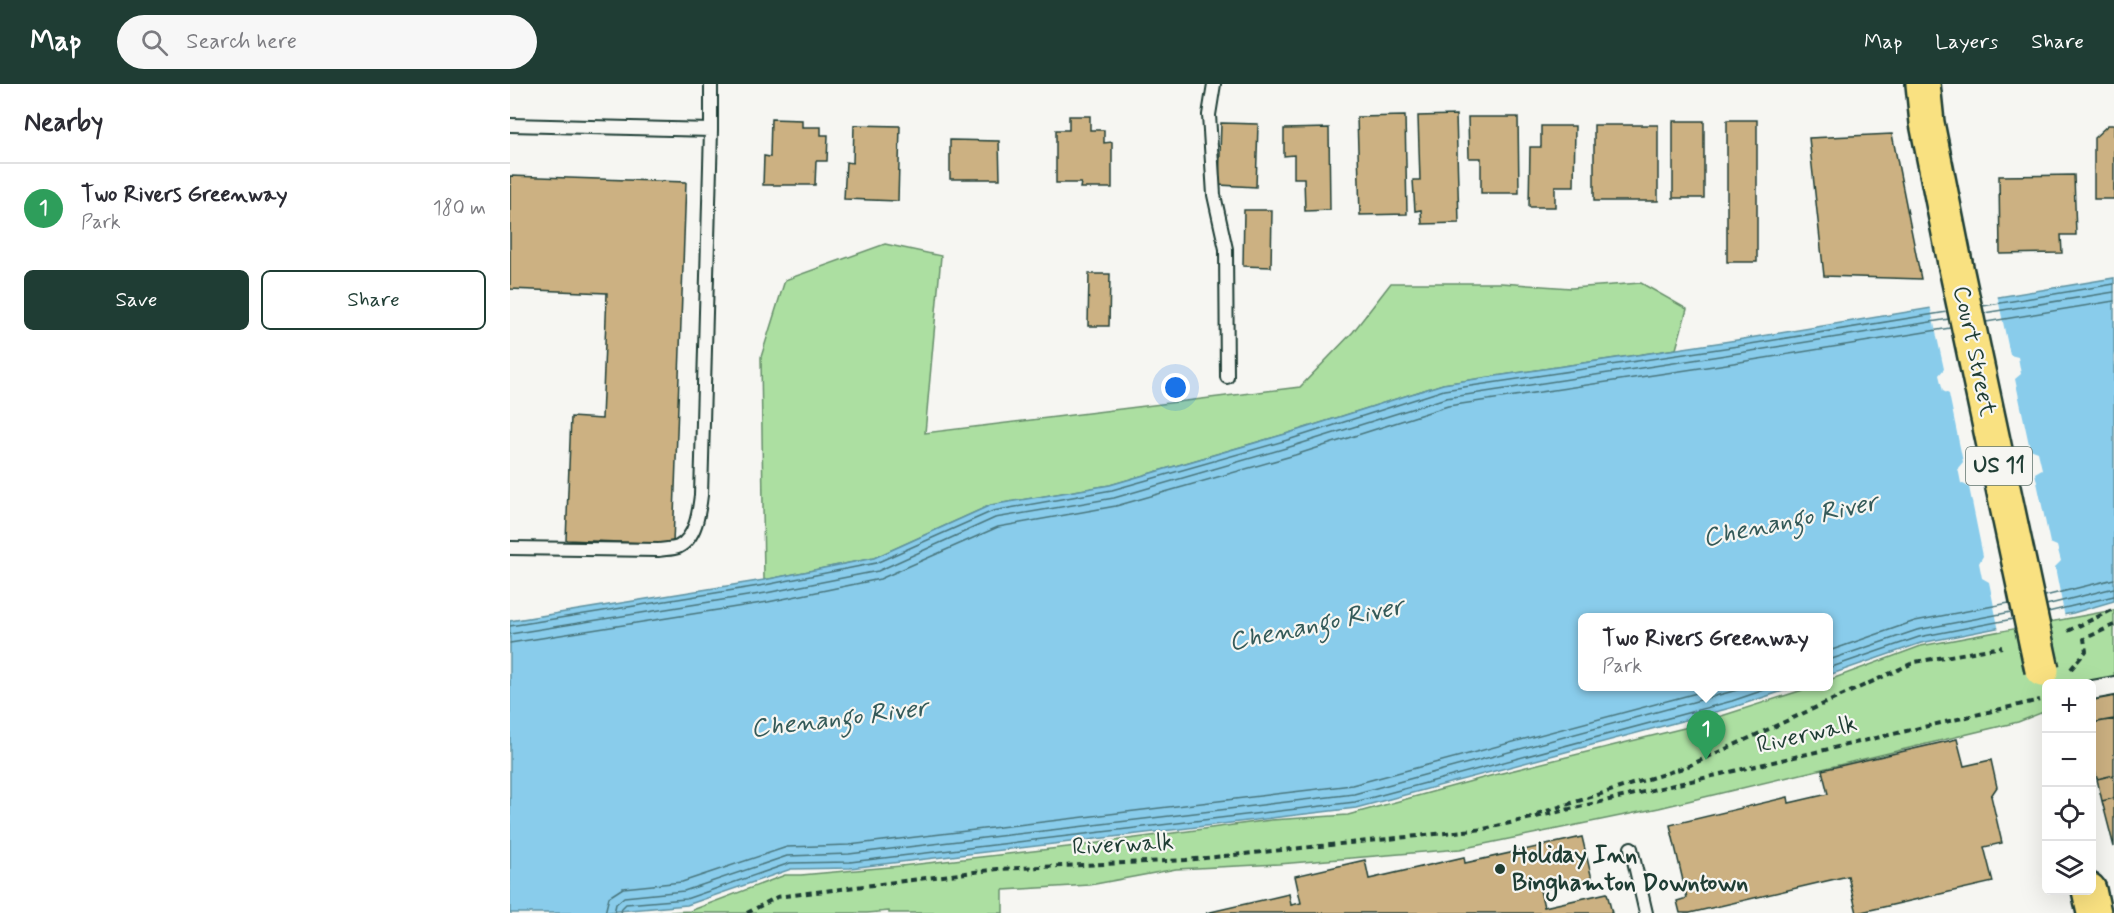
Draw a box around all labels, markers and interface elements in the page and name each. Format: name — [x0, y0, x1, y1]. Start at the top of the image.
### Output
search box — [117, 15, 537, 69]
text: Map — [30, 24, 81, 61]
icon: search — [138, 26, 171, 59]
text: Search here — [186, 28, 297, 56]
text: Map — [1864, 28, 1902, 56]
text: Layers — [1935, 28, 1998, 56]
text: Share — [2031, 28, 2084, 56]
text: Nearby — [24, 106, 103, 140]
text: Two Rivers Greenway — [81, 181, 287, 209]
text: 1 — [39, 195, 48, 222]
text: 180 m — [433, 195, 486, 222]
text: Park — [81, 209, 121, 236]
button: Save — [24, 270, 249, 330]
button: Share — [261, 270, 486, 330]
street label: Court Street — [1945, 283, 2003, 419]
your location — [1161, 373, 1190, 402]
road number: US 11 — [1966, 447, 2032, 485]
water label: Chenango River — [1700, 485, 1884, 559]
water label: Chenango River — [1226, 589, 1410, 663]
popup — [1578, 613, 1833, 691]
text: Two Rivers Greenway — [1602, 625, 1809, 653]
text: Park — [1602, 653, 1642, 680]
map controls — [2042, 679, 2096, 895]
button: + — [2042, 679, 2096, 733]
water label: Chenango River — [749, 691, 933, 750]
street label: Riverwalk — [1754, 708, 1860, 762]
pin: 1 — [1686, 710, 1726, 760]
button: − — [2042, 733, 2096, 787]
button: locate — [2042, 787, 2096, 841]
street label: Riverwalk — [1071, 827, 1175, 863]
place label: Holiday Inn Binghamton Downtown — [1512, 840, 1748, 902]
button: layers — [2042, 841, 2096, 895]
marker: Holiday Inn Binghamton Downtown — [1493, 862, 1507, 876]

